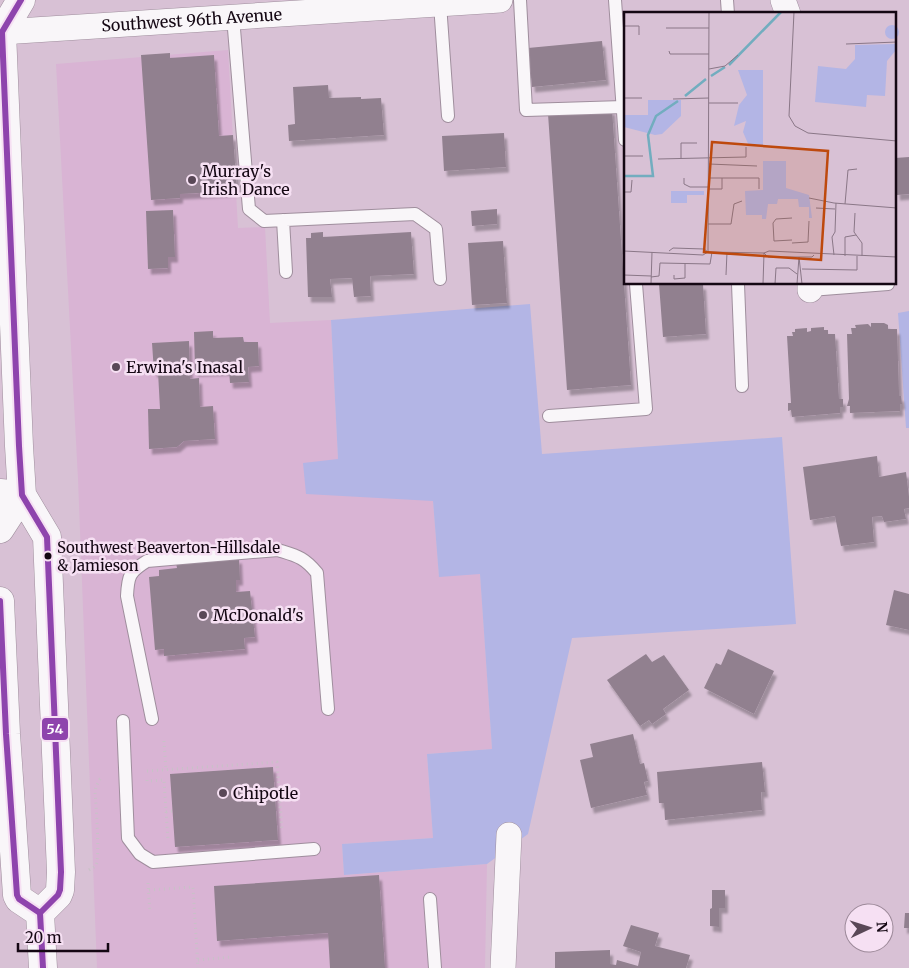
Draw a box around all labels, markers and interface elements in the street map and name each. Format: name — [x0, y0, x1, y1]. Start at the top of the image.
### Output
street label: Southwest 96th Avenue — [101, 4, 283, 36]
inset map — [624, 12, 896, 285]
place label: Murray's Irish Dance — [202, 161, 290, 199]
marker: Murray's Irish Dance — [186, 174, 198, 186]
place label: Erwina's Inasal — [126, 357, 243, 377]
marker: Erwina's Inasal — [110, 361, 122, 373]
place label: Southwest Beaverton-Hillsdale & Jamieson — [57, 538, 280, 575]
marker: Southwest Beaverton-Hillsdale & Jamieson — [43, 551, 53, 561]
place label: McDonald's — [213, 605, 303, 625]
marker: McDonald's — [197, 609, 209, 621]
line badge: 54 — [41, 717, 69, 741]
text: 54 — [47, 720, 64, 738]
place label: Chipotle — [233, 783, 298, 803]
marker: Chipotle — [217, 787, 229, 799]
north arrow — [844, 903, 894, 953]
scale bar — [18, 920, 108, 952]
text: N — [873, 921, 891, 933]
text: 20 m — [25, 928, 62, 947]

